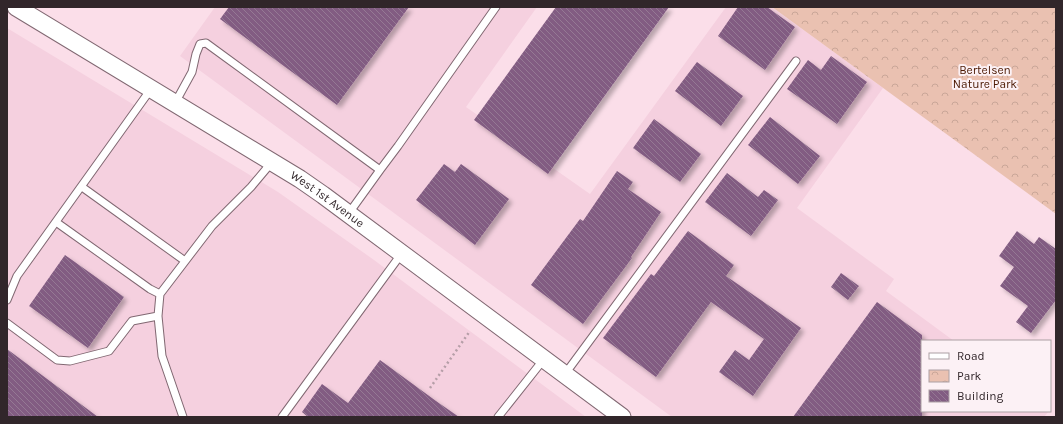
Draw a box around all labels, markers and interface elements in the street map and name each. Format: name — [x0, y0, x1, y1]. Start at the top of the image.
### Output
park label: Bertelsen Nature Park — [953, 63, 1017, 91]
street label: West 1st Avenue — [288, 168, 367, 230]
legend — [921, 340, 1051, 412]
text: Road — [957, 349, 985, 363]
text: Park — [957, 369, 982, 383]
text: Building — [957, 389, 1004, 403]

